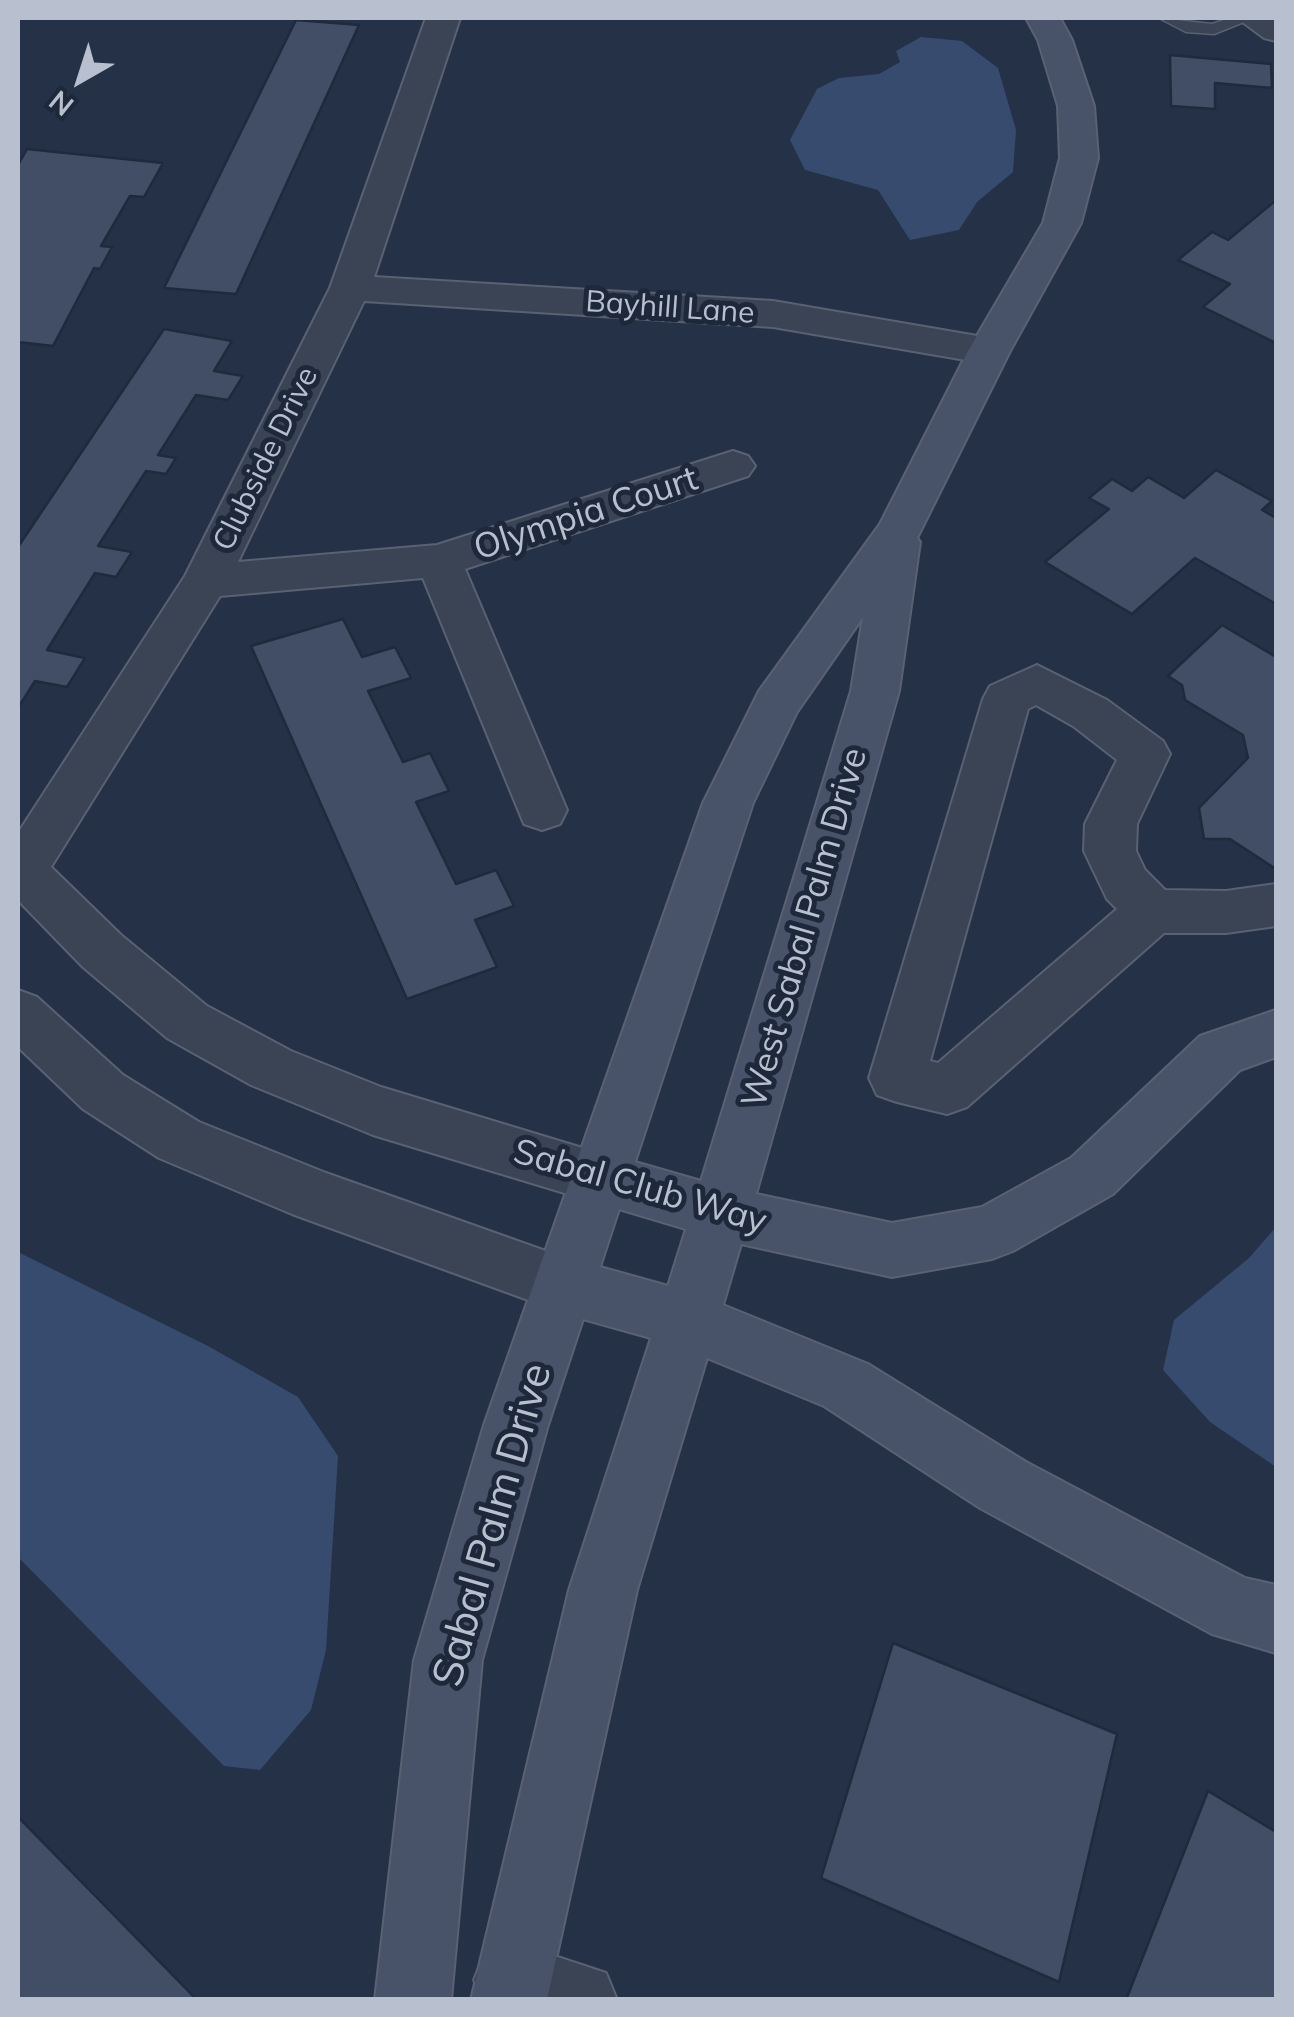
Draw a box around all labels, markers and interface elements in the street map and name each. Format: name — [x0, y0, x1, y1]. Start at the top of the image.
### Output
north arrow — [30, 30, 130, 130]
text: N — [42, 83, 80, 124]
street label: Bayhill Lane — [584, 284, 756, 332]
street label: Clubside Drive — [206, 361, 326, 557]
street label: Olympia Court — [469, 458, 703, 570]
street label: West Sabal Palm Drive — [733, 743, 877, 1113]
street label: Sabal Club Way — [509, 1131, 771, 1243]
street label: Sabal Palm Drive — [423, 1358, 563, 1692]

